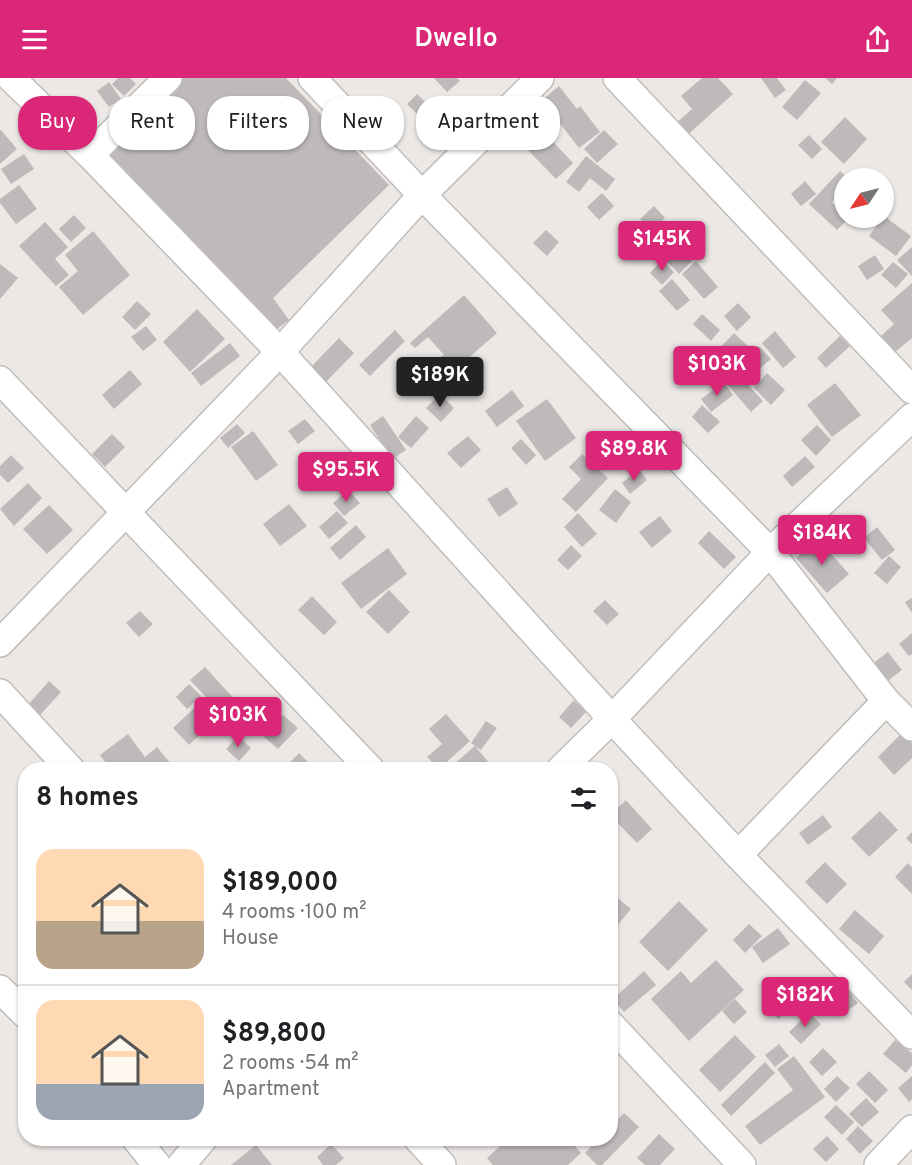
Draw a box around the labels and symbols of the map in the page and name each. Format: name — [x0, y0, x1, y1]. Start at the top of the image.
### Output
north arrow — [834, 168, 894, 228]
pin: $145K — [620, 221, 704, 272]
pin: $103K — [675, 346, 759, 397]
pin: $189K — [398, 357, 482, 408]
pin: $89.8K — [585, 431, 683, 482]
pin: $95.5K — [297, 452, 395, 503]
pin: $184K — [780, 515, 864, 566]
pin: $103K — [196, 697, 280, 748]
pin: $182K — [763, 977, 847, 1028]

